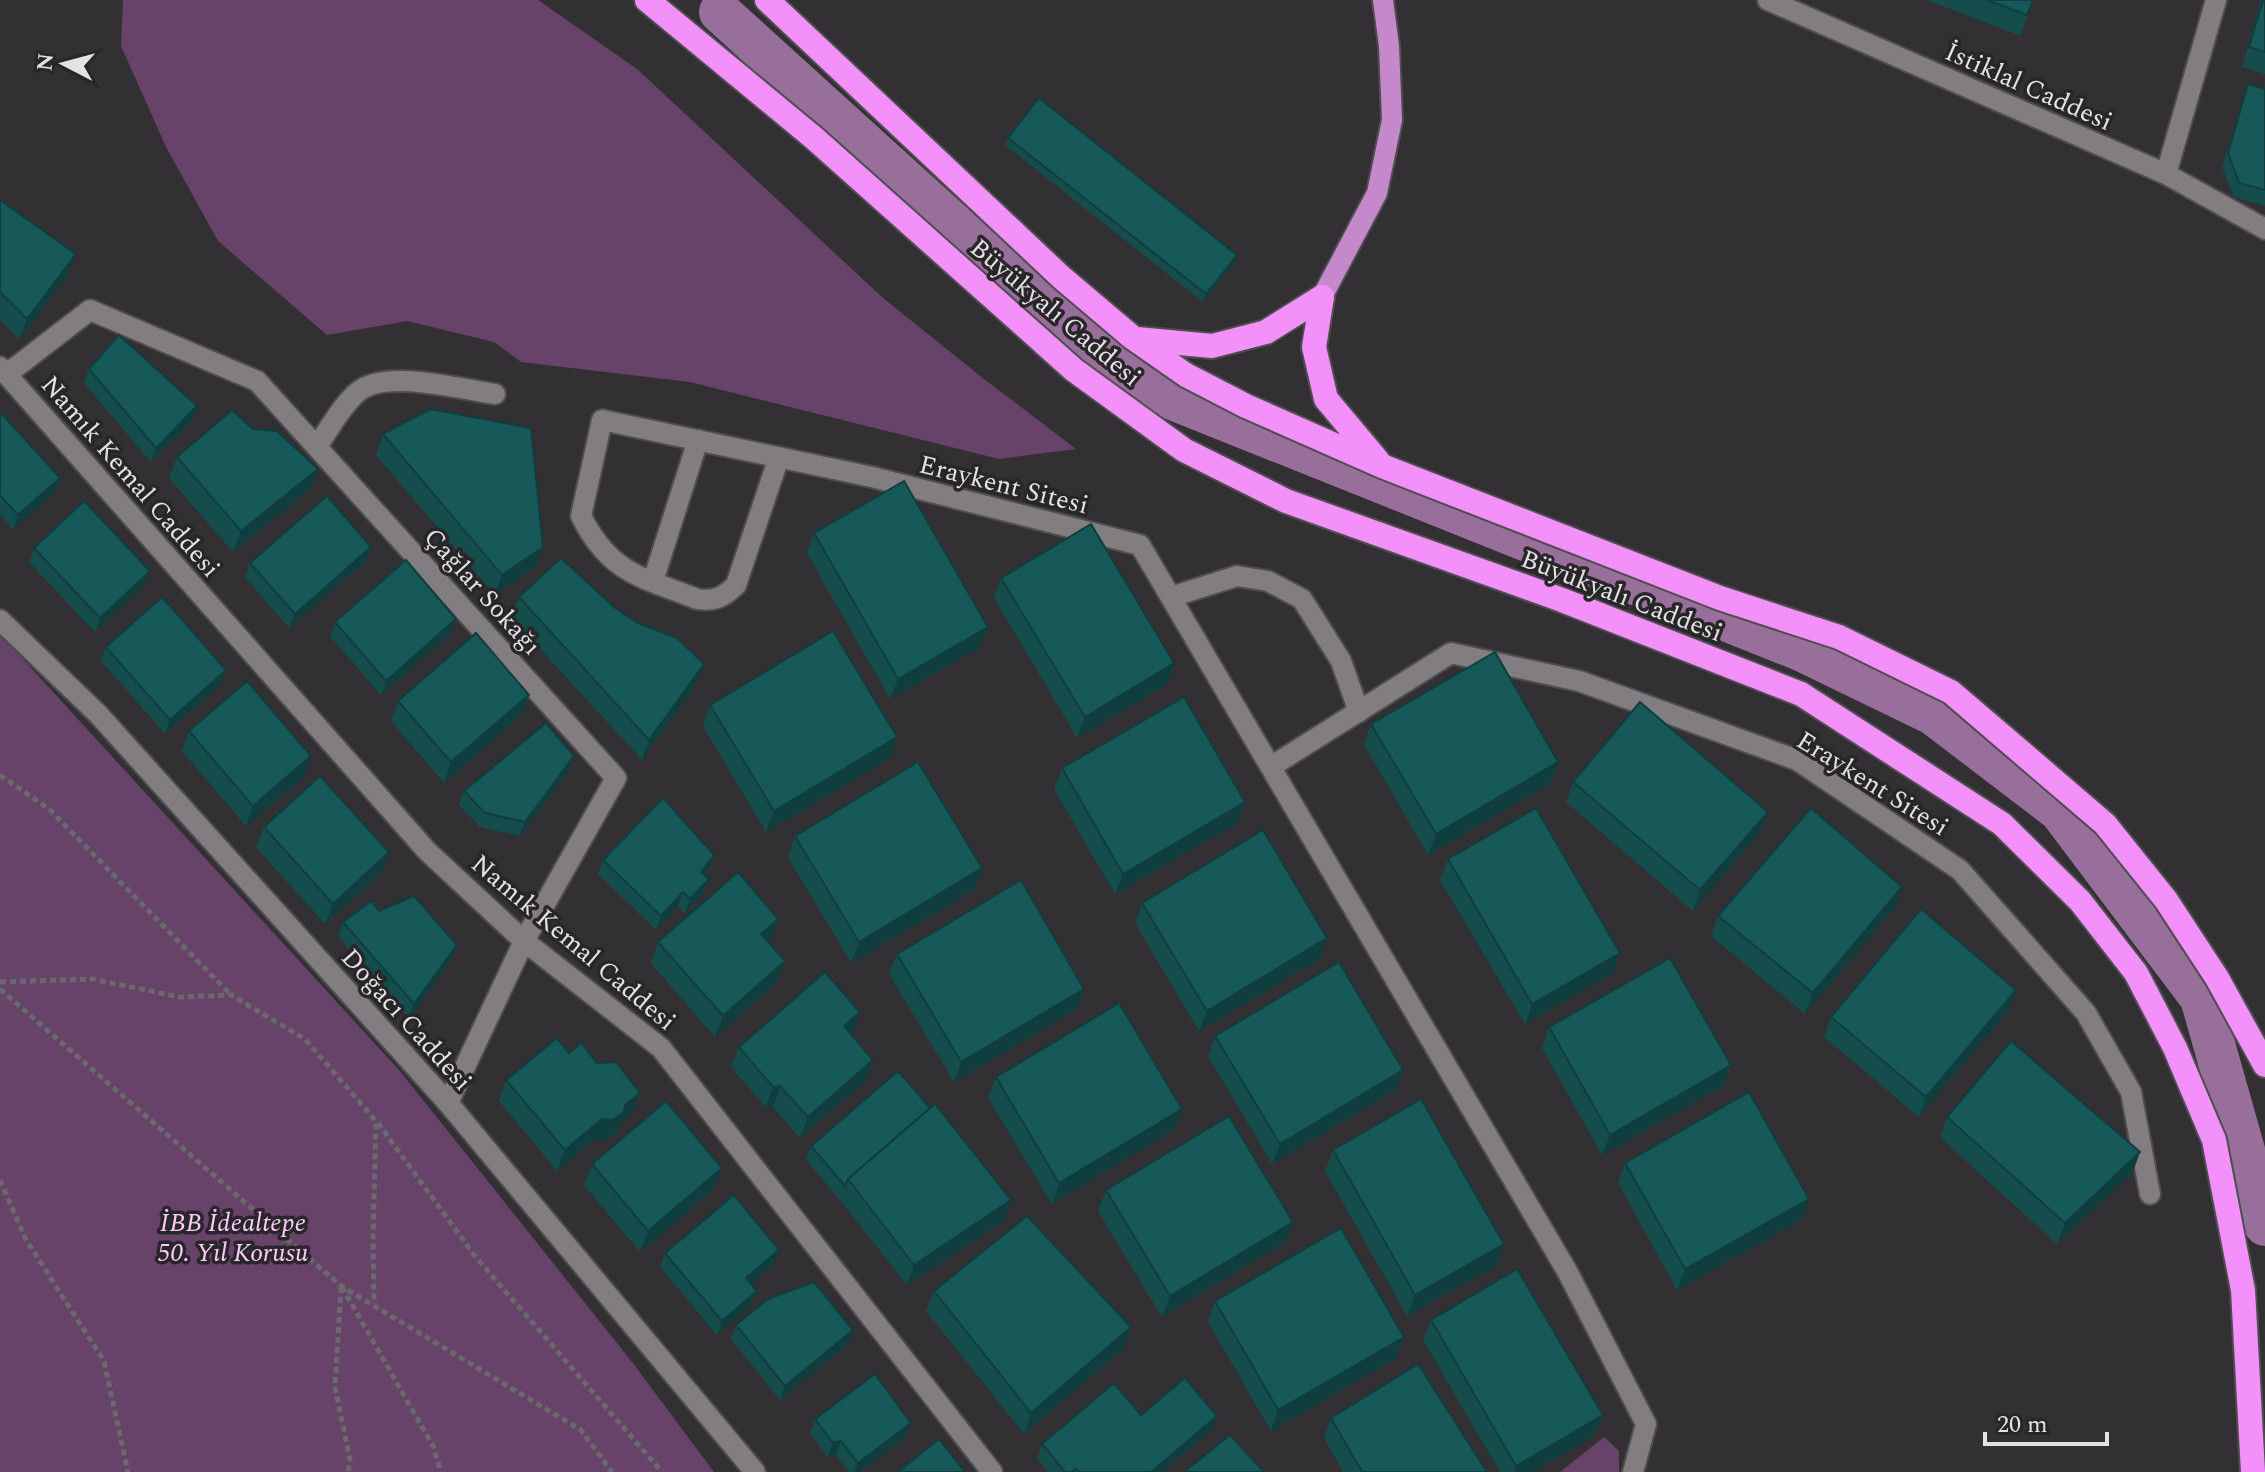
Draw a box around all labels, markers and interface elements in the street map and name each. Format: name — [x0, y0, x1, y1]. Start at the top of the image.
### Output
north arrow — [24, 24, 104, 104]
street label: İstiklal Caddesi — [1938, 32, 2119, 142]
text: N — [28, 51, 63, 73]
street label: Büyükyalı Caddesi — [961, 229, 1150, 397]
street label: Namık Kemal Caddesi — [31, 367, 230, 587]
street label: Eraykent Sitesi — [915, 445, 1093, 525]
street label: Çağlar Sokağı — [414, 519, 551, 664]
street label: Büyükyalı Caddesi — [1515, 539, 1728, 653]
street label: Eraykent Sitesi — [1788, 721, 1956, 847]
street label: Namık Kemal Caddesi — [462, 845, 685, 1041]
street label: Doğacı Caddesi — [331, 939, 482, 1100]
park label: İBB İdealtepe 50. Yıl Korusu — [158, 1203, 309, 1273]
scale bar — [1985, 1396, 2107, 1446]
text: 20 m — [1997, 1407, 2048, 1443]

